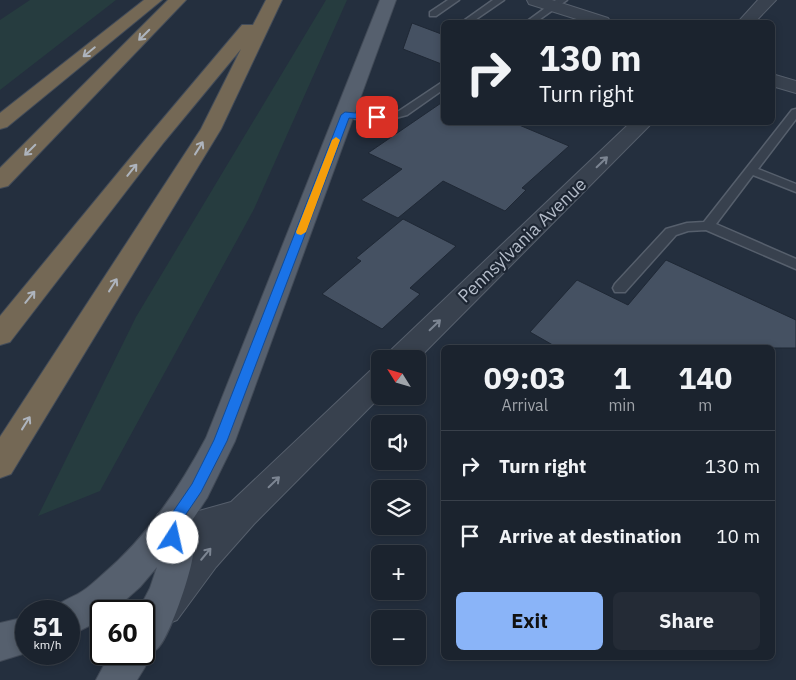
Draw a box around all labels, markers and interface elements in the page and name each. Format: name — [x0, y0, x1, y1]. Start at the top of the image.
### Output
one-way arrow — [138, 28, 150, 41]
text: 130 m — [539, 35, 642, 81]
icon: right — [456, 40, 521, 105]
one-way arrow — [83, 46, 96, 57]
text: Turn right — [539, 79, 634, 108]
pin — [356, 96, 398, 138]
icon: arrive — [363, 103, 391, 131]
one-way arrow — [195, 141, 205, 155]
one-way arrow — [24, 144, 36, 157]
one-way arrow — [595, 156, 608, 168]
one-way arrow — [126, 164, 137, 177]
street label: Pennsylvania Avenue — [453, 173, 591, 307]
one-way arrow — [108, 279, 118, 293]
one-way arrow — [25, 291, 36, 304]
one-way arrow — [429, 319, 442, 331]
north arrow — [371, 350, 426, 405]
map controls — [371, 350, 426, 665]
text: 09:03 — [484, 358, 566, 397]
text: 1 — [613, 358, 631, 397]
text: 140 — [678, 358, 732, 397]
text: Arrival — [501, 395, 548, 415]
text: min — [608, 395, 635, 415]
text: m — [698, 395, 712, 415]
button: sound — [371, 415, 426, 470]
one-way arrow — [21, 416, 31, 430]
icon: right — [456, 452, 484, 480]
text: Turn right — [499, 454, 586, 478]
text: 130 m — [705, 454, 760, 478]
one-way arrow — [268, 476, 280, 488]
button: layers — [371, 480, 426, 535]
position arrow — [146, 511, 198, 563]
icon: arrive — [456, 522, 484, 550]
text: Arrive at destination — [499, 524, 682, 548]
text: 10 m — [716, 524, 760, 548]
button: + — [371, 545, 426, 600]
one-way arrow — [201, 548, 212, 561]
button: Exit — [456, 592, 603, 650]
button: Share — [613, 592, 760, 650]
speed limit sign: 60 — [90, 600, 155, 665]
text: 51 — [32, 610, 63, 643]
button: − — [371, 610, 426, 665]
text: km/h — [33, 637, 62, 652]

